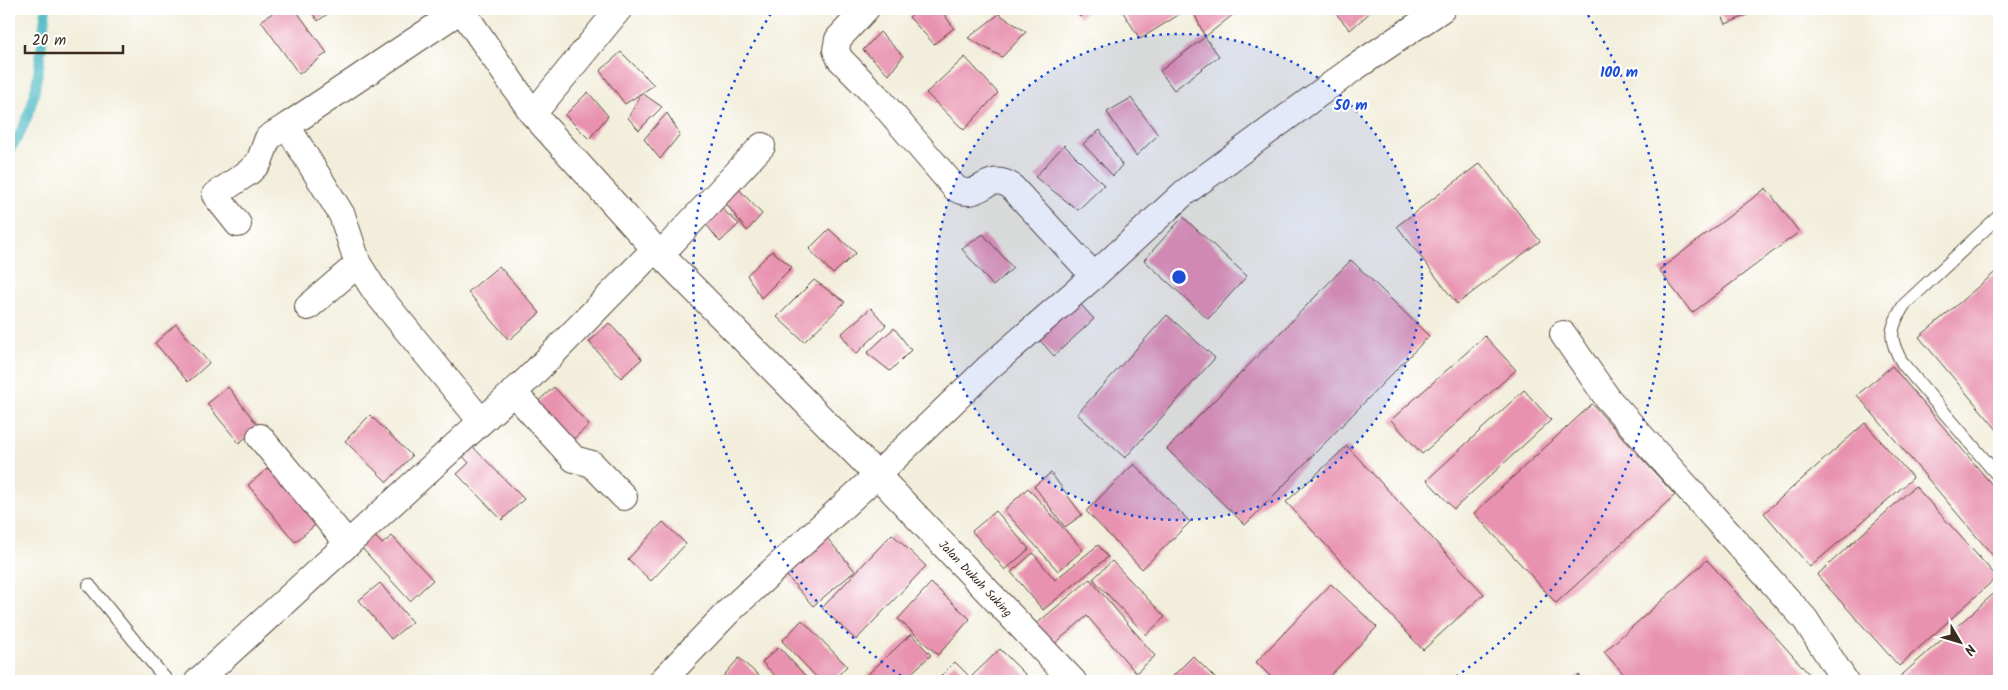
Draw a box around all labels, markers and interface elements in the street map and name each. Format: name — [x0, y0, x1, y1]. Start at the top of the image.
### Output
scale bar — [25, 22, 122, 54]
text: 20 m — [32, 29, 66, 53]
text: 100 m — [1600, 61, 1638, 85]
text: 50 m — [1333, 94, 1368, 118]
centre of rings — [1170, 268, 1188, 286]
street label: Jalan Dukuh Suking — [934, 536, 1017, 622]
north arrow — [1936, 618, 1986, 668]
text: N — [1958, 639, 1981, 660]

